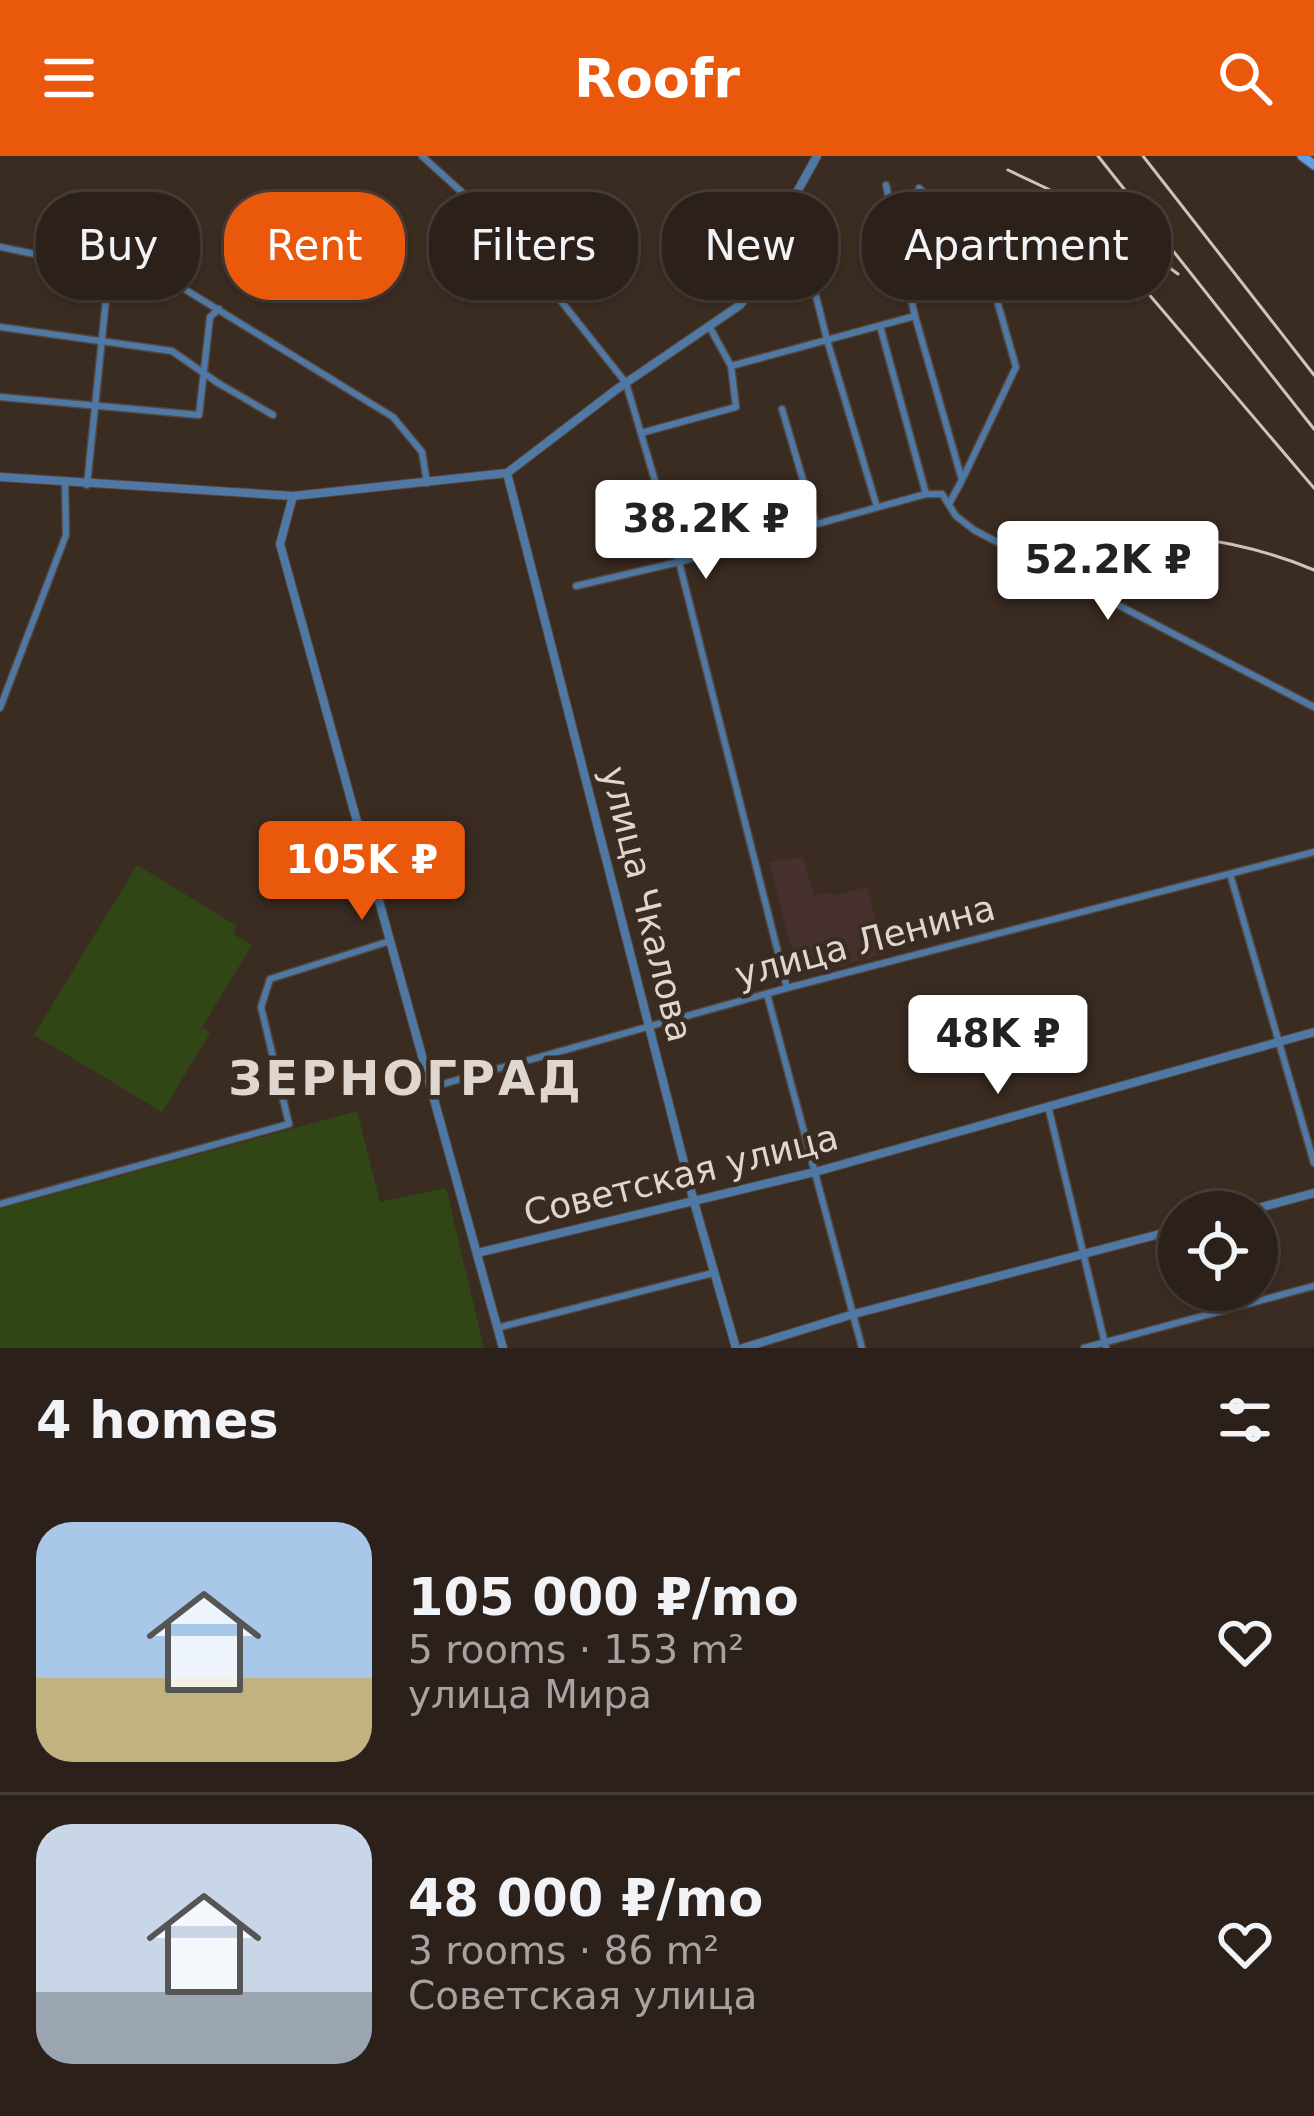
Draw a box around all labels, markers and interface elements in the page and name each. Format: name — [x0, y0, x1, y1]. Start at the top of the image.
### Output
icon: menu — [36, 45, 102, 111]
icon: search — [1212, 45, 1278, 111]
text: Roofr — [574, 47, 740, 110]
chip: Buy — [36, 192, 200, 300]
chip: Rent — [224, 192, 405, 300]
chip: Filters — [429, 192, 638, 300]
chip: New — [662, 192, 838, 300]
chip: Apartment — [862, 192, 1171, 300]
pin: 38.2K ₽ — [595, 480, 817, 582]
text: 38.2K ₽ — [622, 496, 790, 541]
pin: 52.2K ₽ — [997, 521, 1219, 623]
text: 52.2K ₽ — [1024, 537, 1192, 582]
street label: улица Чкалова — [593, 762, 701, 1046]
pin: 105K ₽ — [264, 821, 460, 923]
text: 105K ₽ — [286, 837, 438, 882]
street label: улица Ленина — [731, 887, 999, 995]
pin: 48K ₽ — [914, 995, 1082, 1097]
text: 48K ₽ — [935, 1011, 1061, 1056]
district label: ЗЕРНОГРАД — [228, 1050, 584, 1106]
street label: Советская улица — [520, 1116, 842, 1234]
map controls — [1158, 1191, 1278, 1311]
button: locate — [1158, 1191, 1278, 1311]
icon: filters — [1212, 1387, 1278, 1453]
text: 4 homes — [36, 1391, 279, 1450]
text: 105 000 ₽/mo — [408, 1568, 799, 1627]
icon: home — [132, 1570, 276, 1714]
icon: heart — [1212, 1609, 1278, 1675]
text: 5 rooms · 153 m² — [408, 1627, 744, 1672]
text: улица Мира — [408, 1672, 652, 1717]
text: 48 000 ₽/mo — [408, 1869, 763, 1928]
icon: home — [132, 1872, 276, 2016]
icon: heart — [1212, 1911, 1278, 1977]
text: 3 rooms · 86 m² — [408, 1928, 719, 1973]
text: Советская улица — [408, 1973, 757, 2018]

